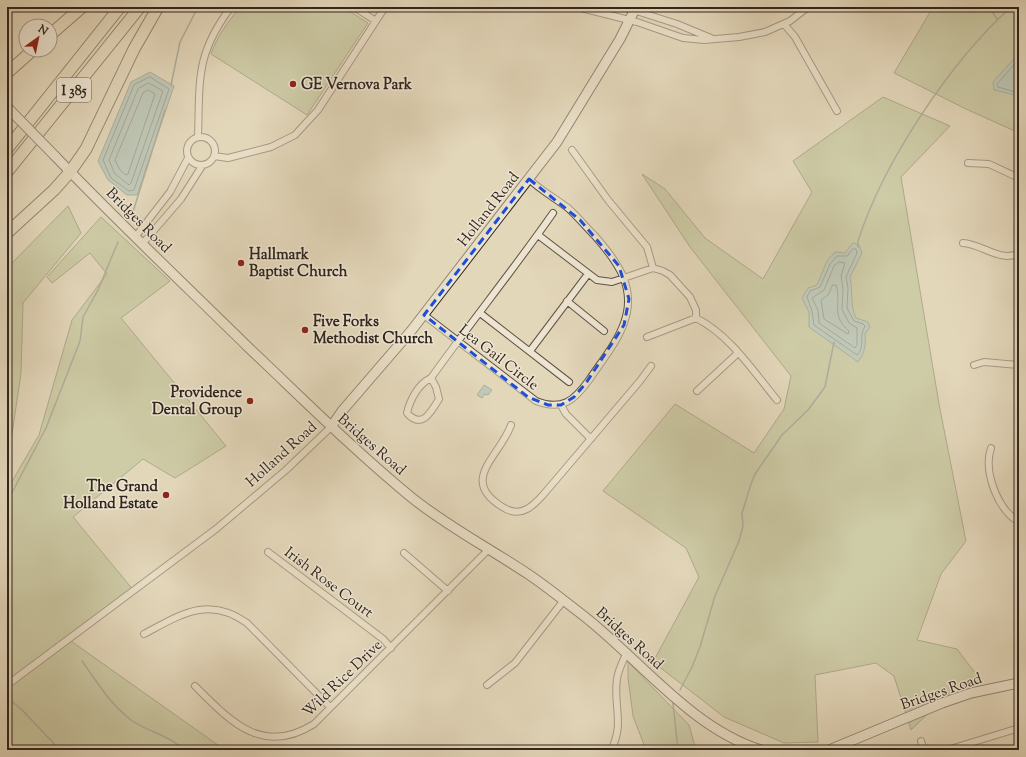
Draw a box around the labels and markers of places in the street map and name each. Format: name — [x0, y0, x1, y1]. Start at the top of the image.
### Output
place label: GE Vernova Park — [301, 75, 413, 96]
marker: GE Vernova Park — [288, 79, 298, 89]
place label: Hallmark Baptist Church — [249, 245, 348, 283]
marker: Hallmark Baptist Church — [236, 258, 246, 268]
place label: Five Forks Methodist Church — [313, 312, 433, 350]
marker: Five Forks Methodist Church — [300, 325, 310, 335]
place label: Providence Dental Group — [152, 383, 243, 421]
marker: Providence Dental Group — [245, 396, 255, 406]
place label: The Grand Holland Estate — [63, 477, 159, 515]
marker: The Grand Holland Estate — [161, 490, 171, 500]

